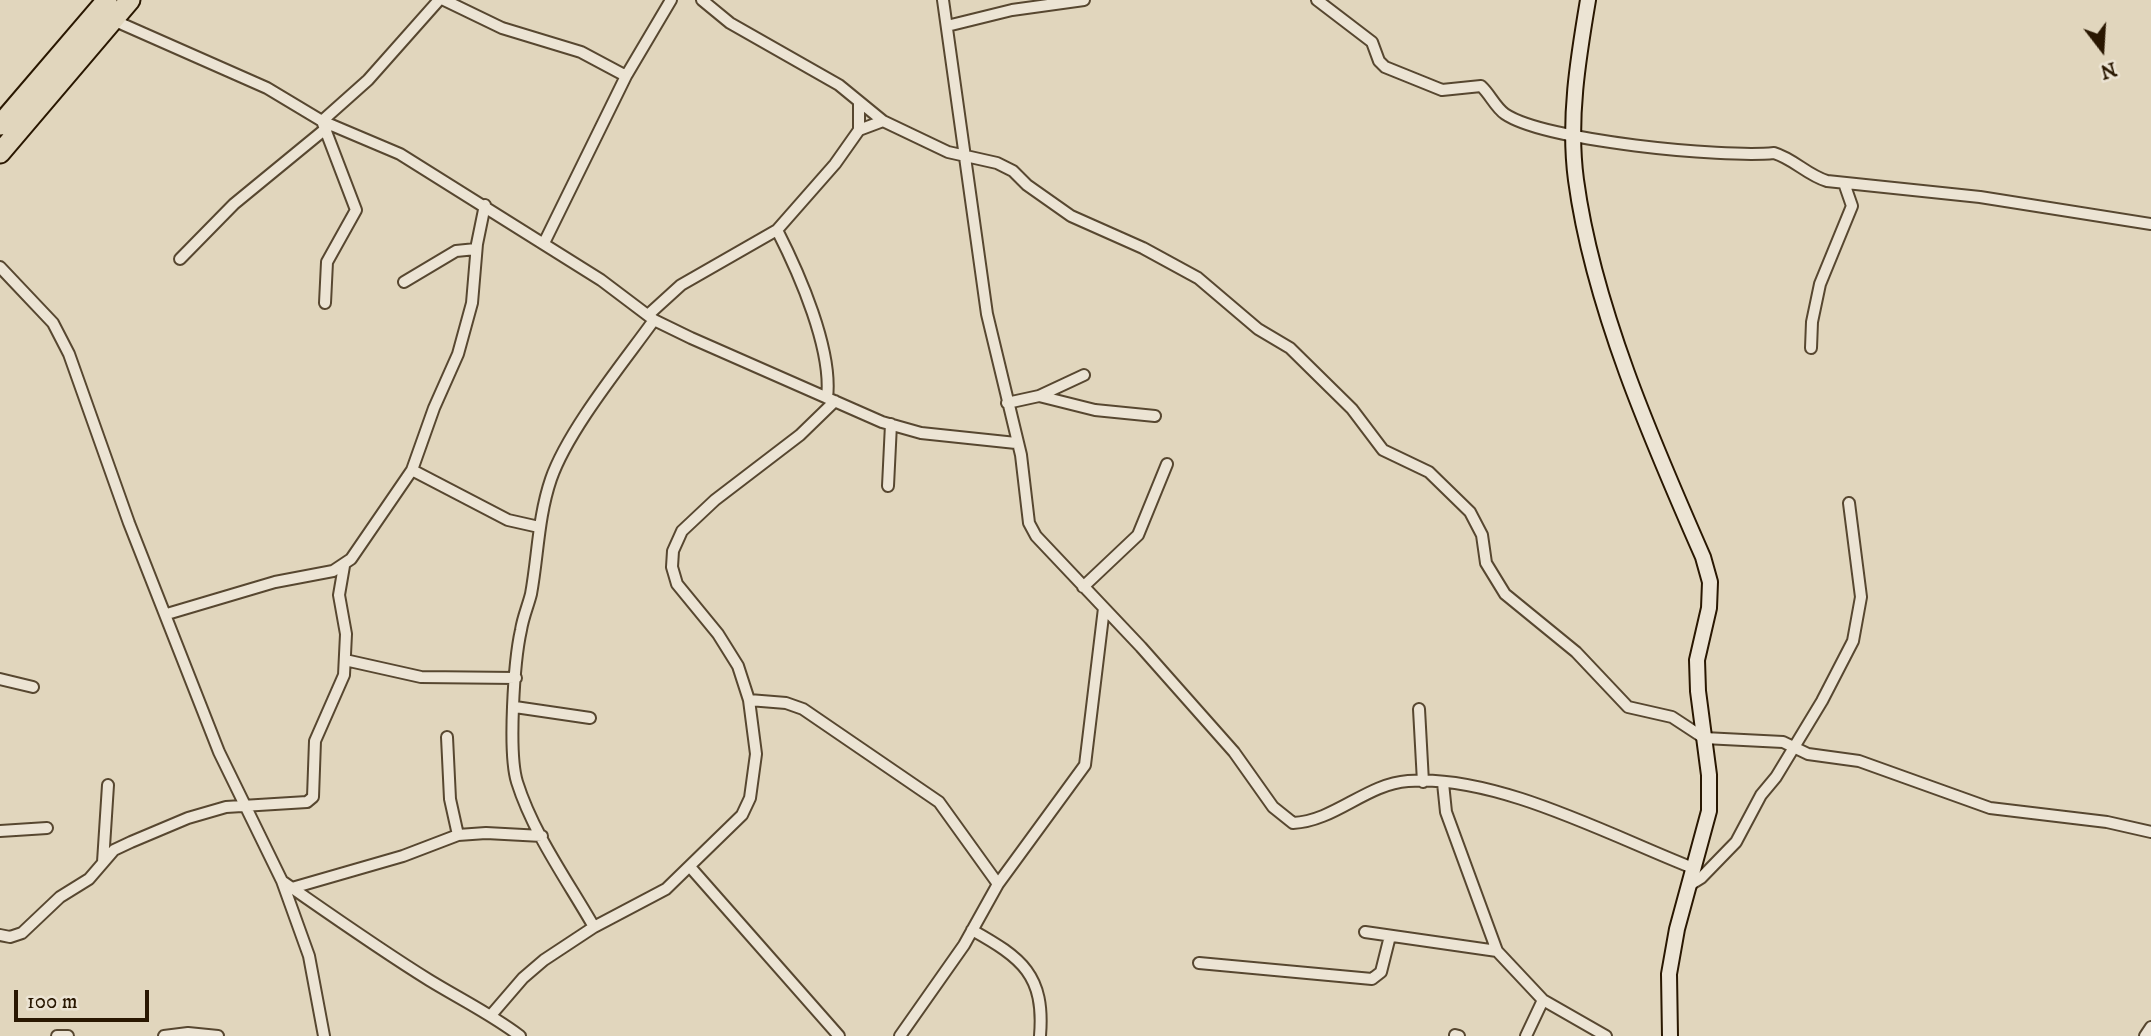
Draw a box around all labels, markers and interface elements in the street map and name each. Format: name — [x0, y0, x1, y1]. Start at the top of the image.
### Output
north arrow — [2067, 14, 2137, 84]
text: N — [2097, 56, 2119, 83]
scale bar — [18, 976, 152, 1020]
text: 100 m — [27, 989, 78, 1015]

